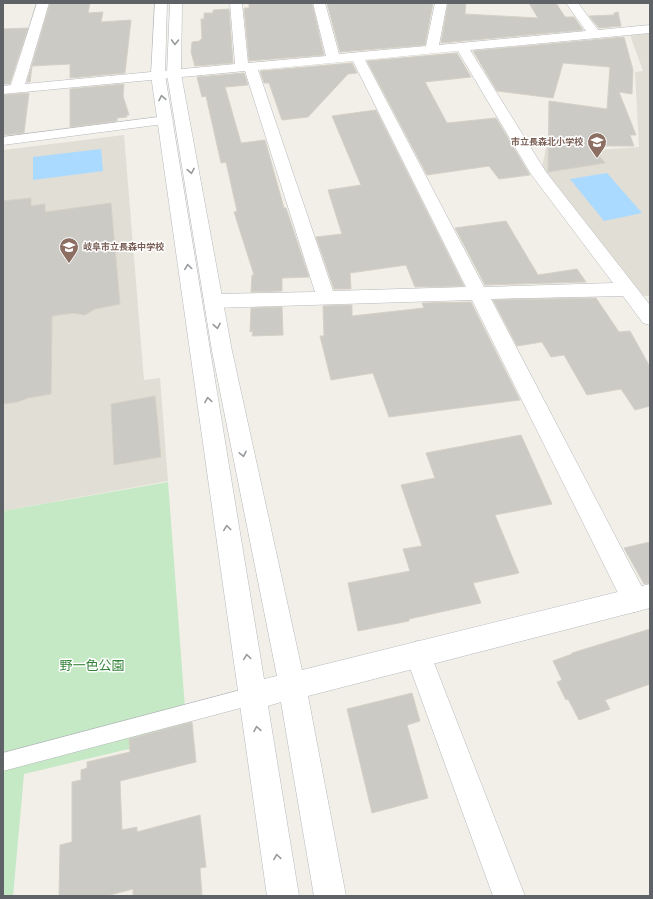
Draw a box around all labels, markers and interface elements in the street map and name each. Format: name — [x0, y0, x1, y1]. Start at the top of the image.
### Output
one-way arrow — [171, 39, 179, 45]
one-way arrow — [159, 95, 167, 101]
school or university icon: 市立長森北小学校 — [586, 131, 608, 159]
place label: 市立長森北小学校 — [511, 137, 584, 147]
one-way arrow — [186, 167, 195, 174]
school or university icon: 岐阜市立長森中学校 — [58, 236, 80, 264]
place label: 岐阜市立長森中学校 — [83, 241, 165, 252]
one-way arrow — [184, 264, 193, 270]
one-way arrow — [213, 323, 221, 329]
one-way arrow — [204, 397, 213, 403]
one-way arrow — [239, 451, 247, 457]
one-way arrow — [223, 525, 232, 532]
one-way arrow — [243, 654, 252, 660]
park label: 野一色公園 — [59, 658, 125, 673]
one-way arrow — [253, 726, 262, 732]
one-way arrow — [273, 854, 282, 861]

